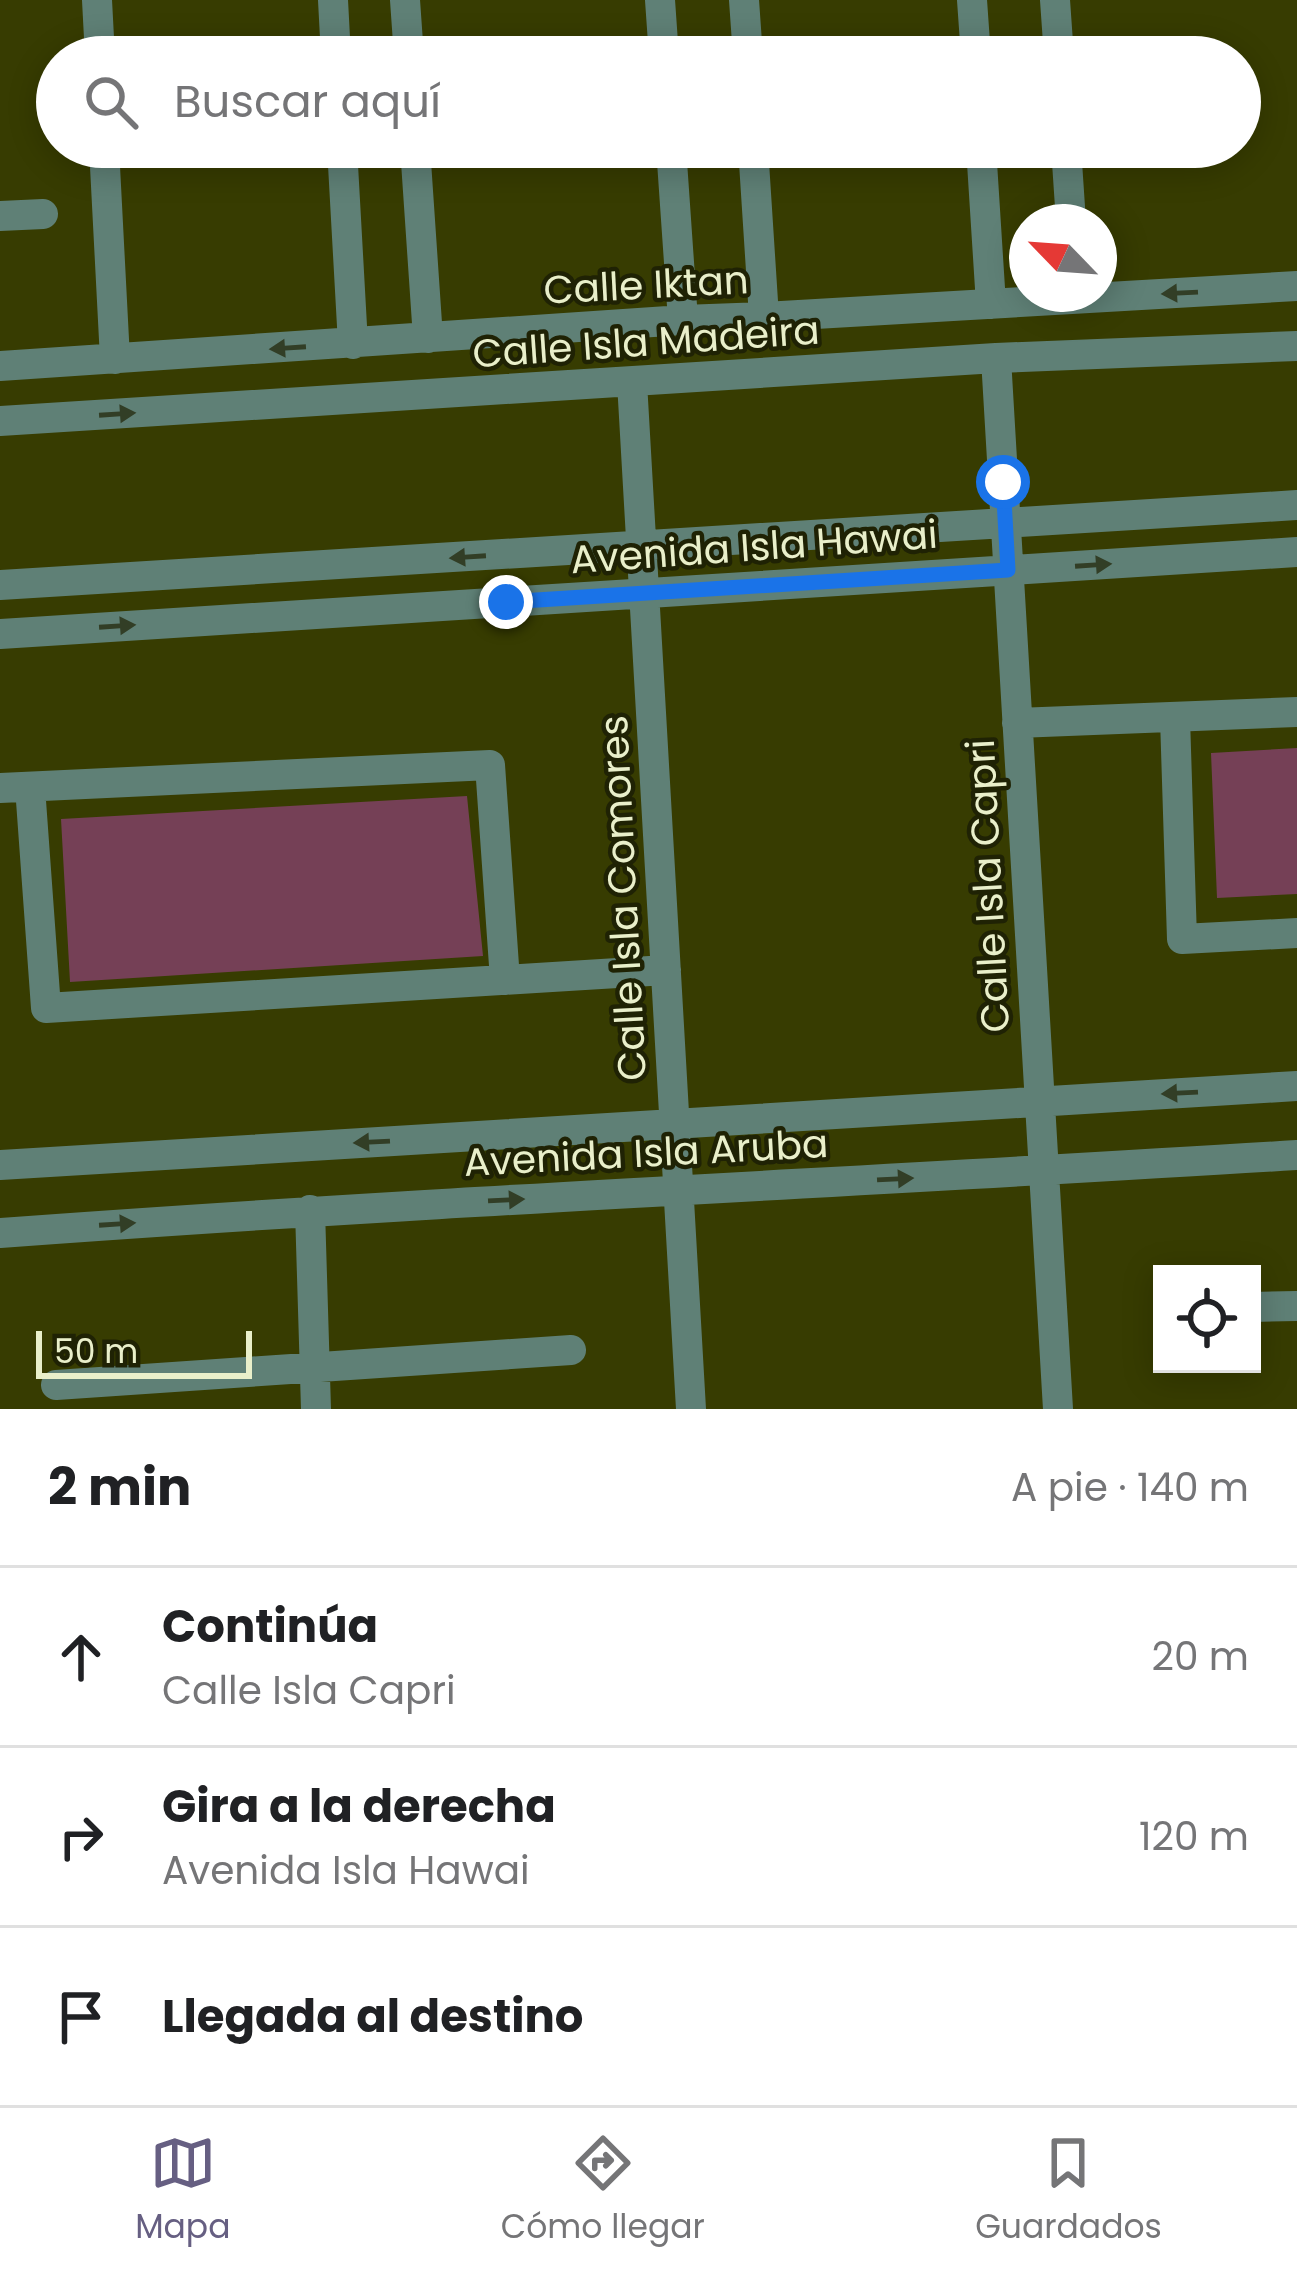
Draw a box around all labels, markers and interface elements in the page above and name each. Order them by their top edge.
search box [36,36,1261,168]
icon: search [78,69,144,135]
text: Buscar aquí [174,70,441,133]
north arrow [1009,204,1117,312]
street label: Calle Iktan [542,252,750,318]
one-way arrow [1160,284,1198,303]
street label: Calle Isla Madeira [471,302,821,382]
one-way arrow [269,339,306,358]
one-way arrow [99,404,136,423]
route start [976,455,1030,509]
street label: Avenida Isla Hawai [569,507,939,587]
one-way arrow [448,548,486,567]
one-way arrow [1075,555,1113,574]
route end [479,575,533,629]
one-way arrow [99,617,136,636]
street label: Calle Isla Comores [586,714,660,1082]
street label: Calle Isla Capri [953,738,1023,1034]
one-way arrow [1161,1084,1198,1103]
street label: Avenida Isla Aruba [462,1116,830,1190]
one-way arrow [352,1133,390,1152]
one-way arrow [877,1169,915,1188]
one-way arrow [488,1190,526,1209]
one-way arrow [99,1214,136,1233]
map controls [1153,1265,1261,1373]
button: locate [1153,1265,1261,1373]
scale bar [36,1325,252,1378]
text: 50 m [54,1328,138,1375]
text: 2 min [48,1451,191,1523]
text: A pie · 140 m [1011,1460,1249,1515]
text: Continúa [162,1595,378,1658]
icon: ahead [48,1624,114,1690]
text: 20 m [1151,1629,1249,1684]
text: Calle Isla Capri [162,1663,456,1718]
text: Gira a la derecha [162,1775,556,1838]
icon: right [48,1804,114,1870]
text: 120 m [1139,1809,1249,1864]
text: Avenida Isla Hawai [162,1843,530,1898]
icon: arrive [48,1984,114,2050]
text: Llegada al destino [162,1985,584,2048]
tab: Mapa [135,2130,230,2252]
tab: Cómo llegar [501,2130,705,2252]
tab: Guardados [975,2130,1162,2252]

